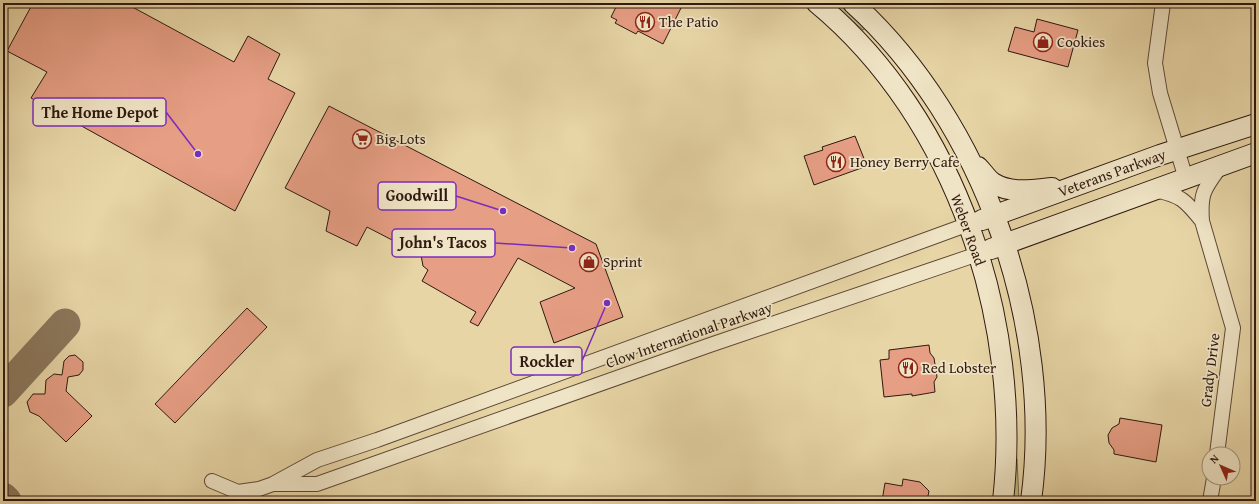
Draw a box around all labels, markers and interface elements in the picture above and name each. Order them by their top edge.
restaurant icon: The Patio [634,11,656,33]
place label: The Patio [659,11,719,32]
shop icon: Cookies [1032,31,1054,53]
place label: Cookies [1057,31,1105,52]
callout: The Home Depot [33,98,166,126]
text: The Home Depot [42,100,158,124]
supermarket icon: Big Lots [351,128,373,150]
place label: Big Lots [376,128,426,149]
street label: Veterans Parkway [1055,143,1169,202]
restaurant icon: Honey Berry Cafe [825,151,847,173]
place label: Honey Berry Cafe [850,151,960,172]
callout: Goodwill [378,182,456,210]
text: Goodwill [386,183,448,207]
street label: Weber Road [946,191,991,269]
callout: John's Tacos [392,229,495,257]
text: John's Tacos [396,230,487,254]
shop icon: Sprint [578,251,600,273]
place label: Sprint [603,251,643,272]
street label: Clow International Parkway [603,296,775,373]
street label: Grady Drive [1195,332,1224,408]
callout: Rockler [511,347,582,375]
text: Rockler [520,349,575,373]
restaurant icon: Red Lobster [897,357,919,379]
place label: Red Lobster [922,357,996,378]
north arrow [1201,446,1241,486]
text: N [1206,450,1223,467]

